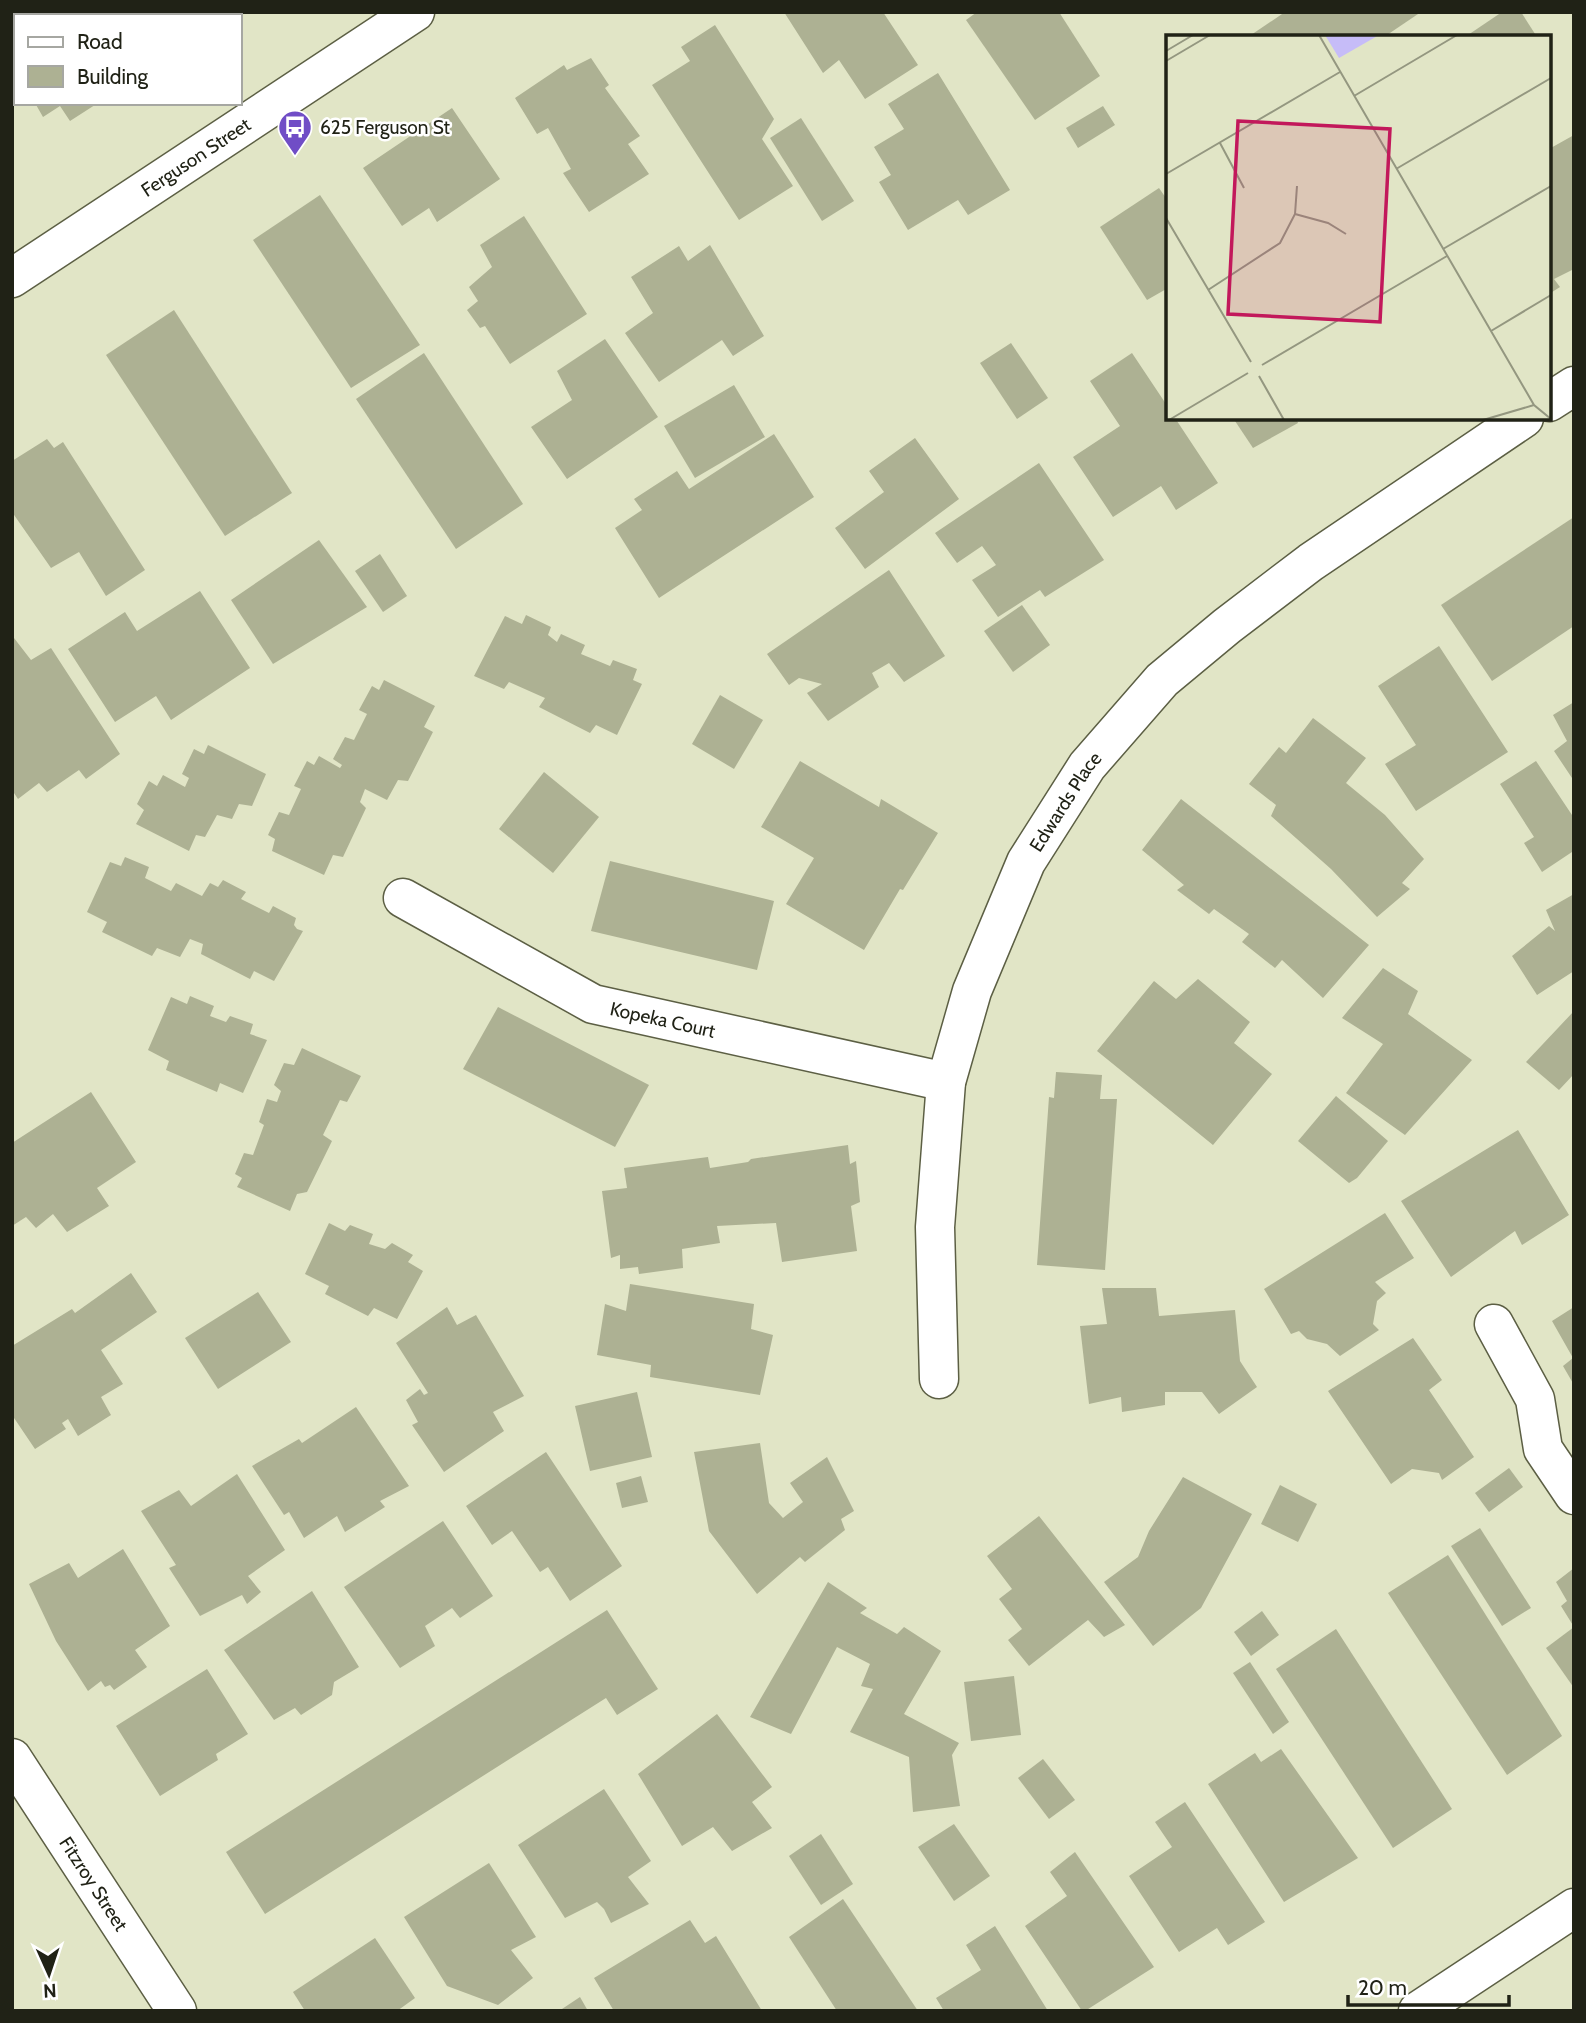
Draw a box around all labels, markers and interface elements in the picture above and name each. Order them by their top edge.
legend [14,14,242,105]
text: Road [77,29,123,54]
inset map [1166,35,1551,420]
text: Building [77,64,149,89]
bus stop icon: 625 Ferguson St [276,108,314,157]
street label: Ferguson Street [137,113,255,202]
place label: 625 Ferguson St [320,116,450,139]
street label: Edwards Place [1025,747,1107,856]
street label: Kopeka Court [608,997,718,1043]
street label: Fitzroy Street [54,1832,133,1936]
north arrow [14,1939,84,2009]
scale bar [1348,1964,1509,2008]
text: 20 m [1358,1975,1407,2000]
text: N [43,1979,57,2002]

